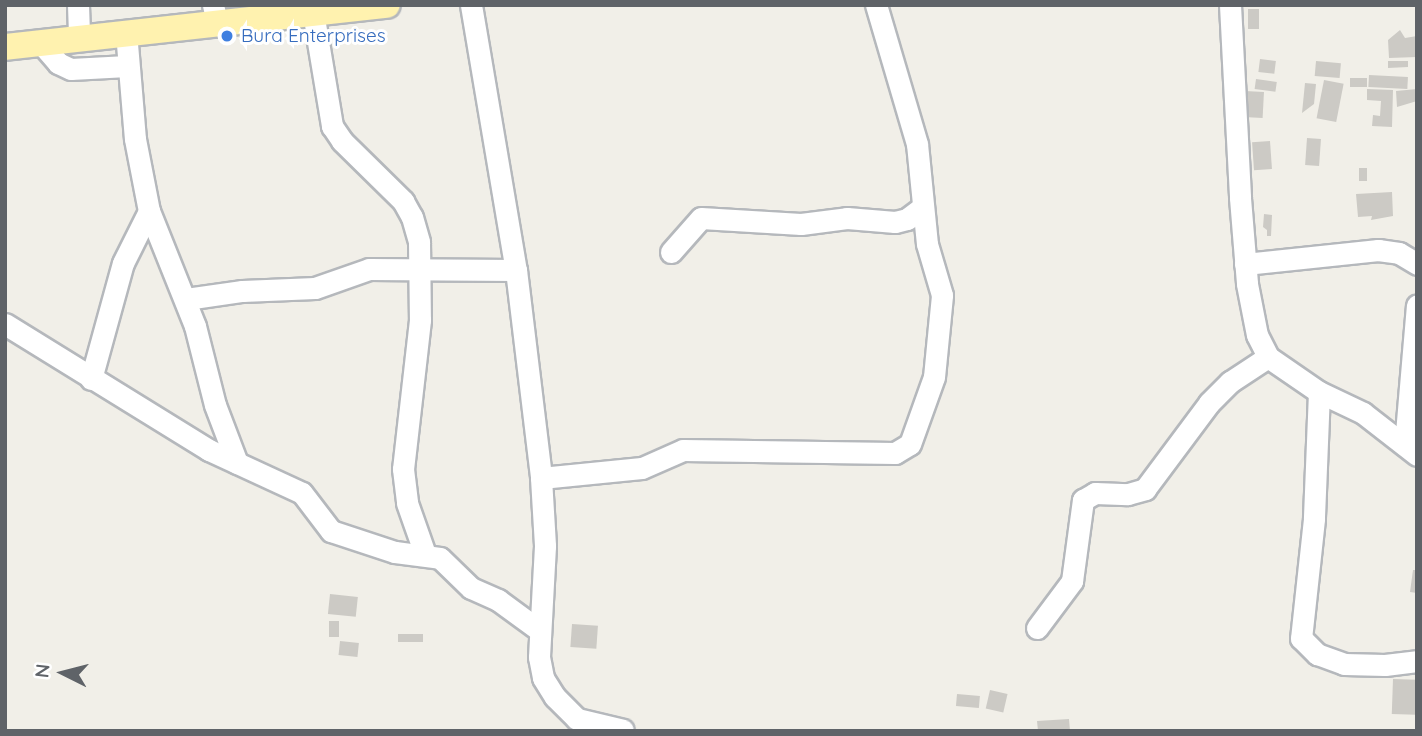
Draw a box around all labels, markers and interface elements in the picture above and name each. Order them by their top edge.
place label: Bura Enterprises [241,25,386,47]
marker: Bura Enterprises [219,28,235,44]
north arrow [28,638,98,708]
text: N [29,663,55,679]

